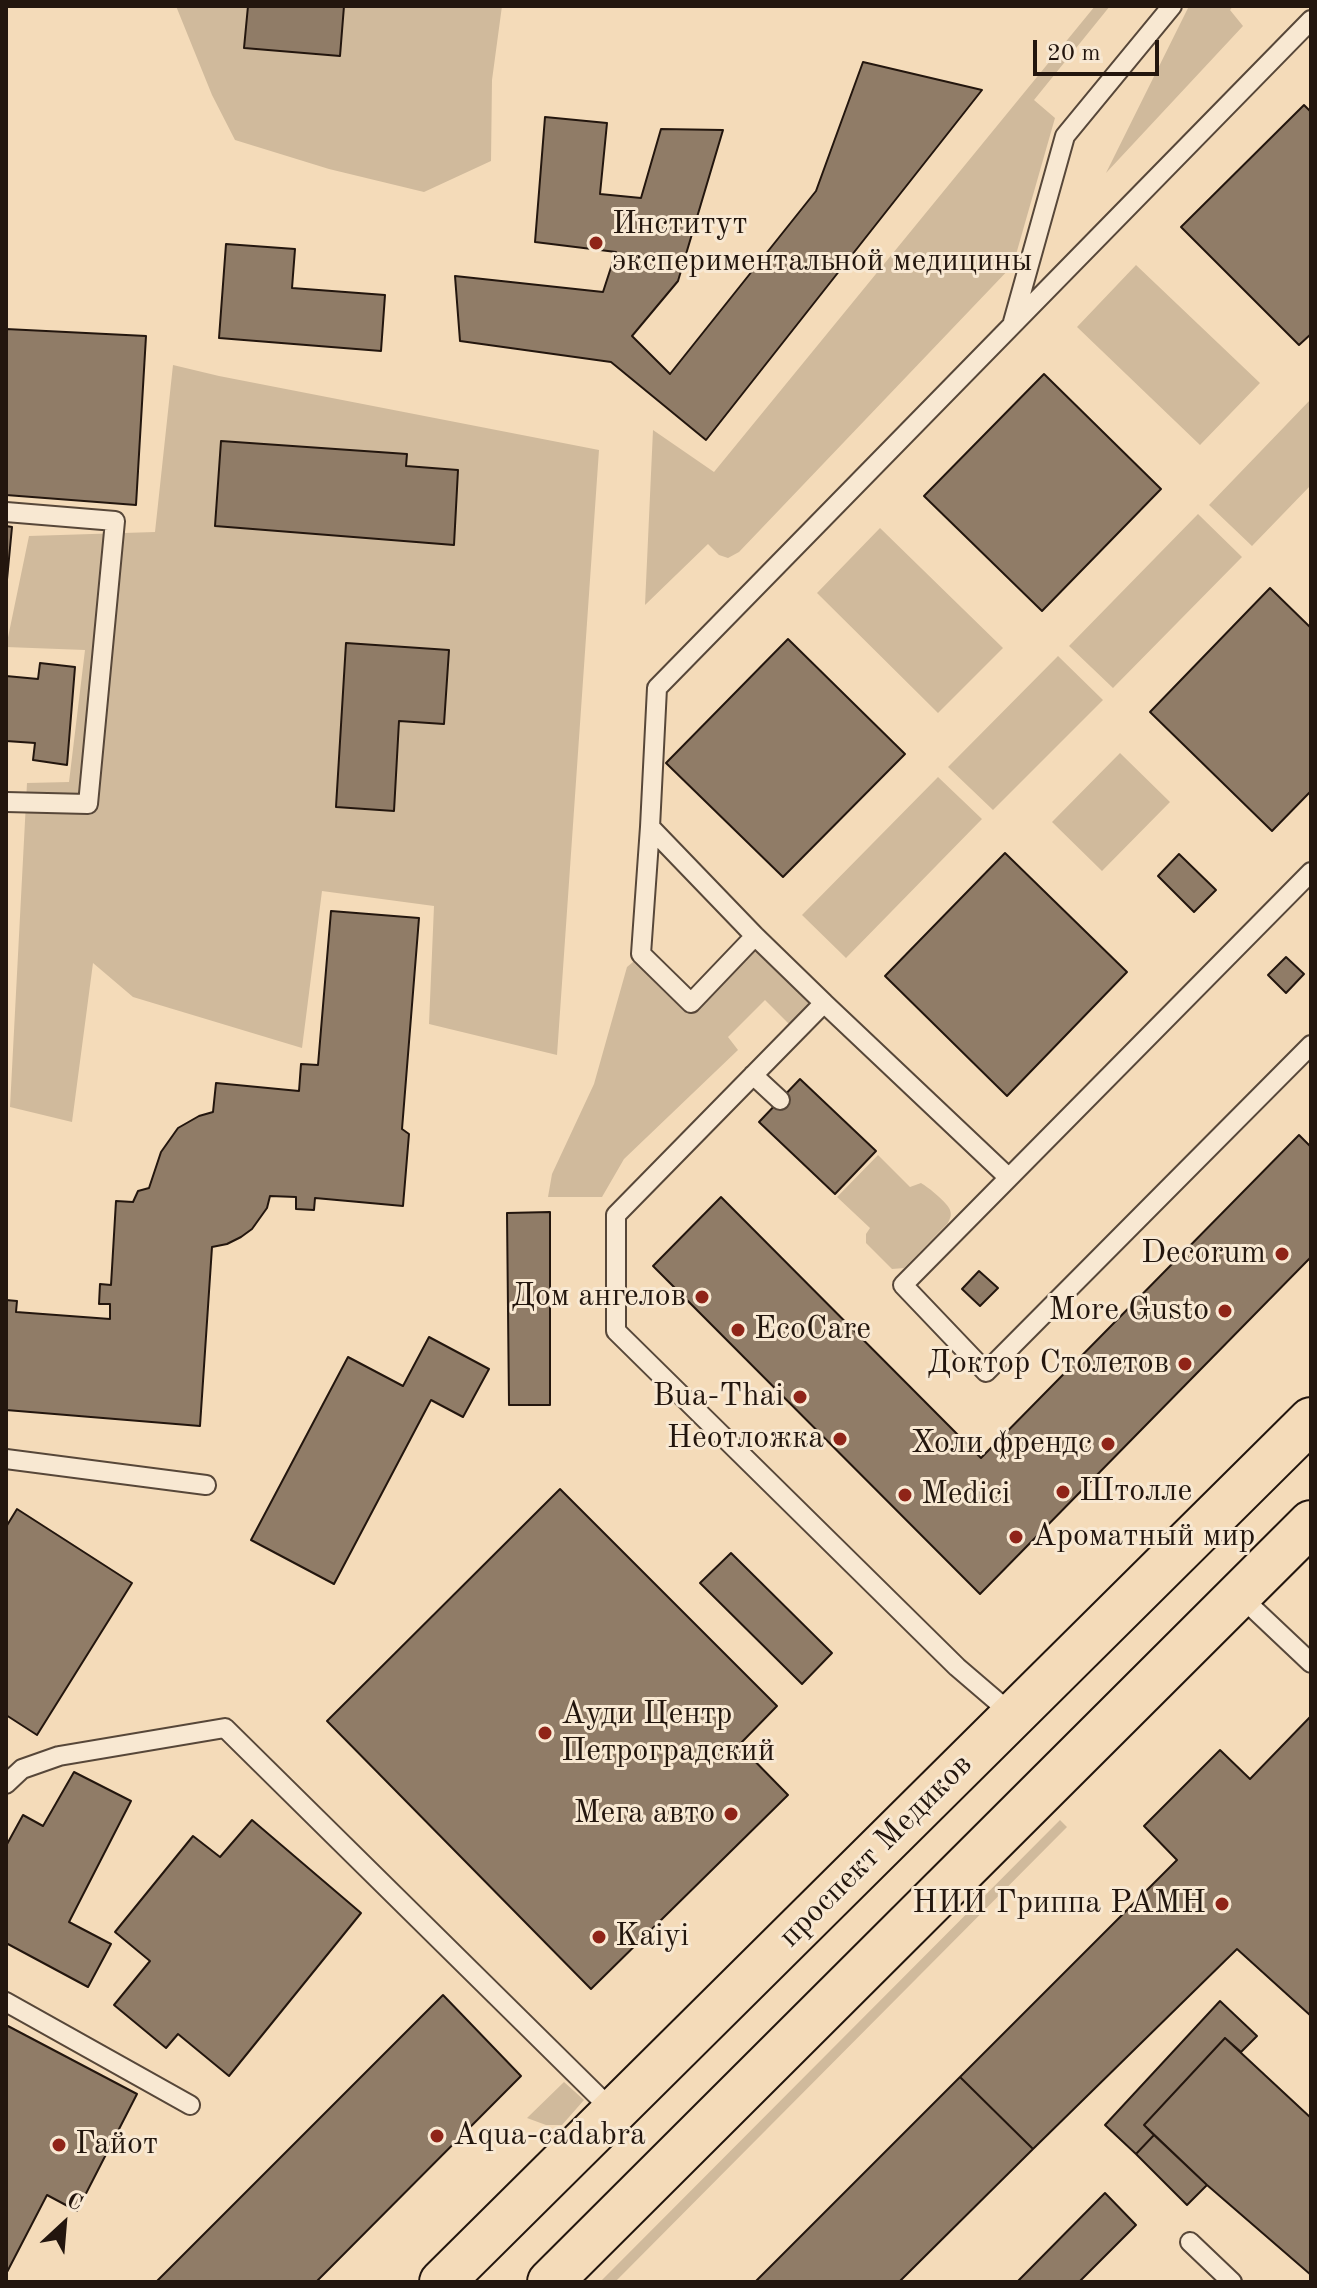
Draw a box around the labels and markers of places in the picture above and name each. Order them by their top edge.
place label: Институт экспериментальной медицины [612,206,1032,281]
marker: Институт экспериментальной медицины [587,234,605,252]
place label: Decorum [1141,1235,1266,1273]
marker: Decorum [1273,1245,1291,1263]
place label: Дом ангелов [511,1278,686,1316]
marker: Дом ангелов [693,1288,711,1306]
place label: More Gusto [1048,1292,1209,1330]
marker: More Gusto [1216,1302,1234,1320]
place label: EcoCare [754,1311,871,1349]
marker: EcoCare [729,1321,747,1339]
place label: Доктор Столетов [927,1345,1169,1383]
marker: Доктор Столетов [1176,1355,1194,1373]
place label: Bua-Thai [652,1378,784,1416]
marker: Bua-Thai [791,1388,809,1406]
place label: Неотложка [667,1420,824,1458]
place label: Холи френдс [911,1425,1092,1463]
marker: Неотложка [831,1430,849,1448]
marker: Холи френдс [1099,1435,1117,1453]
place label: Штолле [1079,1473,1192,1511]
place label: Medici [921,1476,1010,1514]
marker: Штолле [1054,1483,1072,1501]
marker: Medici [896,1486,914,1504]
place label: Ароматный мир [1032,1518,1255,1556]
marker: Ароматный мир [1007,1528,1025,1546]
place label: Ауди Центр Петроградский [561,1696,775,1771]
marker: Ауди Центр Петроградский [536,1724,554,1742]
place label: Мега авто [574,1795,715,1833]
marker: Мега авто [722,1805,740,1823]
place label: НИИ Гриппа РАМН [912,1885,1206,1923]
marker: НИИ Гриппа РАМН [1213,1895,1231,1913]
place label: Kaiyi [615,1918,689,1956]
marker: Kaiyi [590,1928,608,1946]
place label: Aqua-cadabra [453,2117,646,2155]
place label: Гайот [75,2126,158,2164]
marker: Aqua-cadabra [428,2127,446,2145]
marker: Гайот [50,2136,68,2154]

